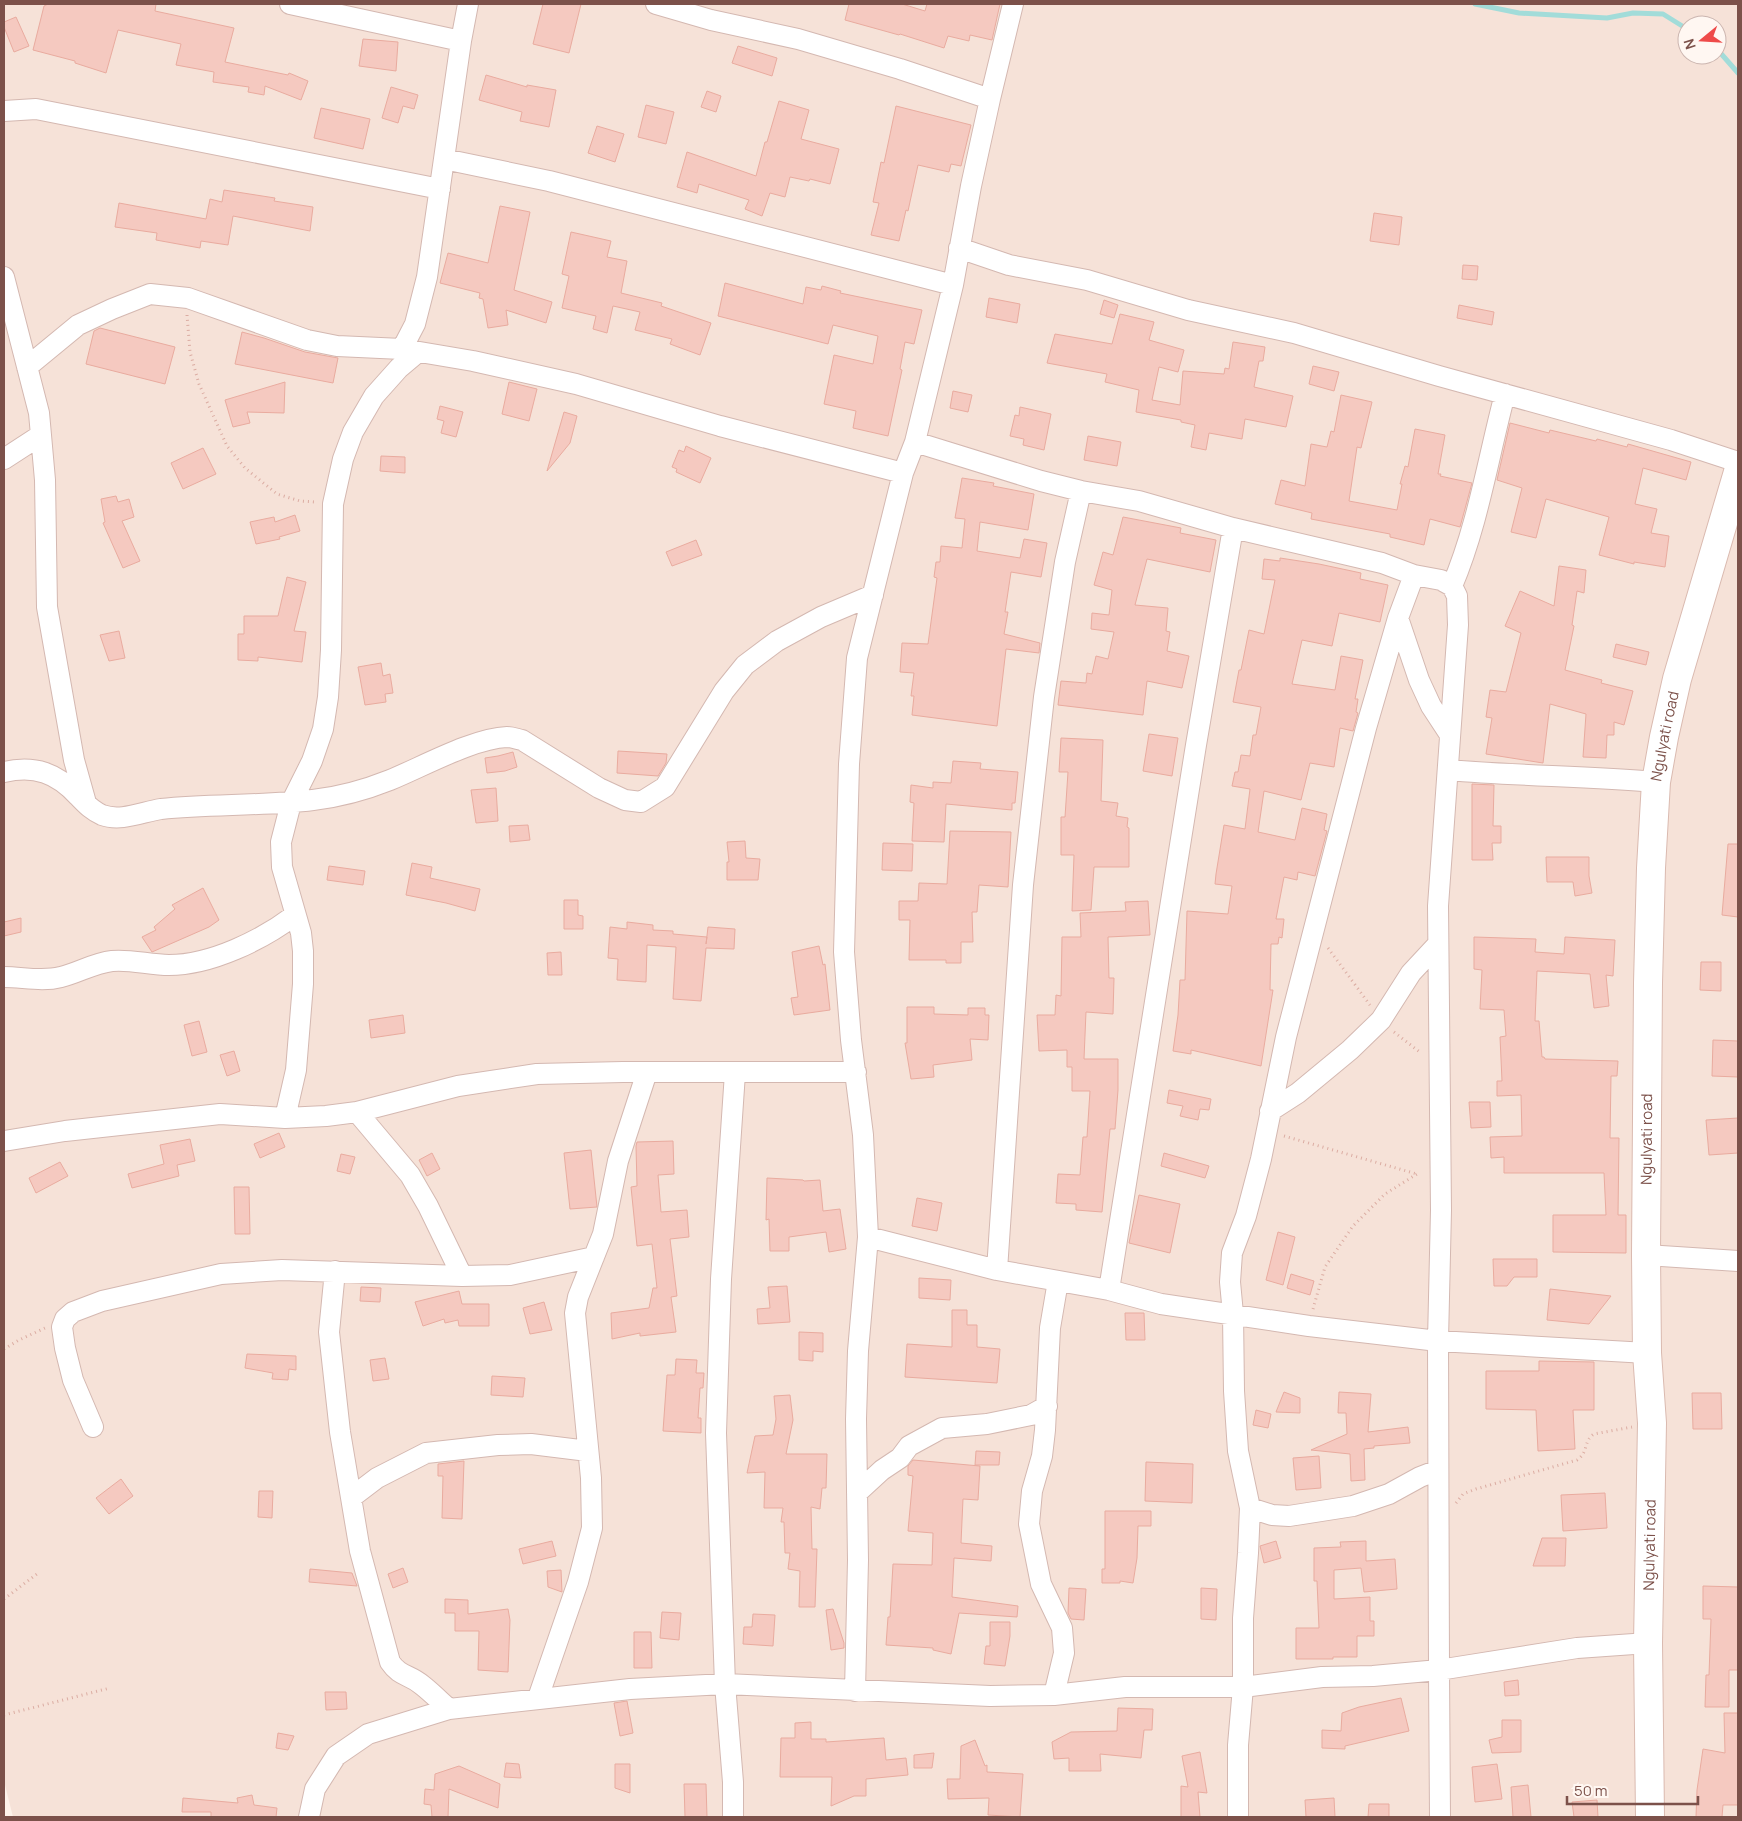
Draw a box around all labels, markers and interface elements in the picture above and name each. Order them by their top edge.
north arrow [1677,15,1727,65]
text: N [1679,36,1700,52]
street label: Ngulyati road [1645,689,1684,783]
street label: Ngulyati road [1636,1093,1657,1185]
street label: Ngulyati road [1638,1499,1661,1591]
scale bar [1567,1774,1698,1806]
text: 50 m [1574,1780,1608,1801]

